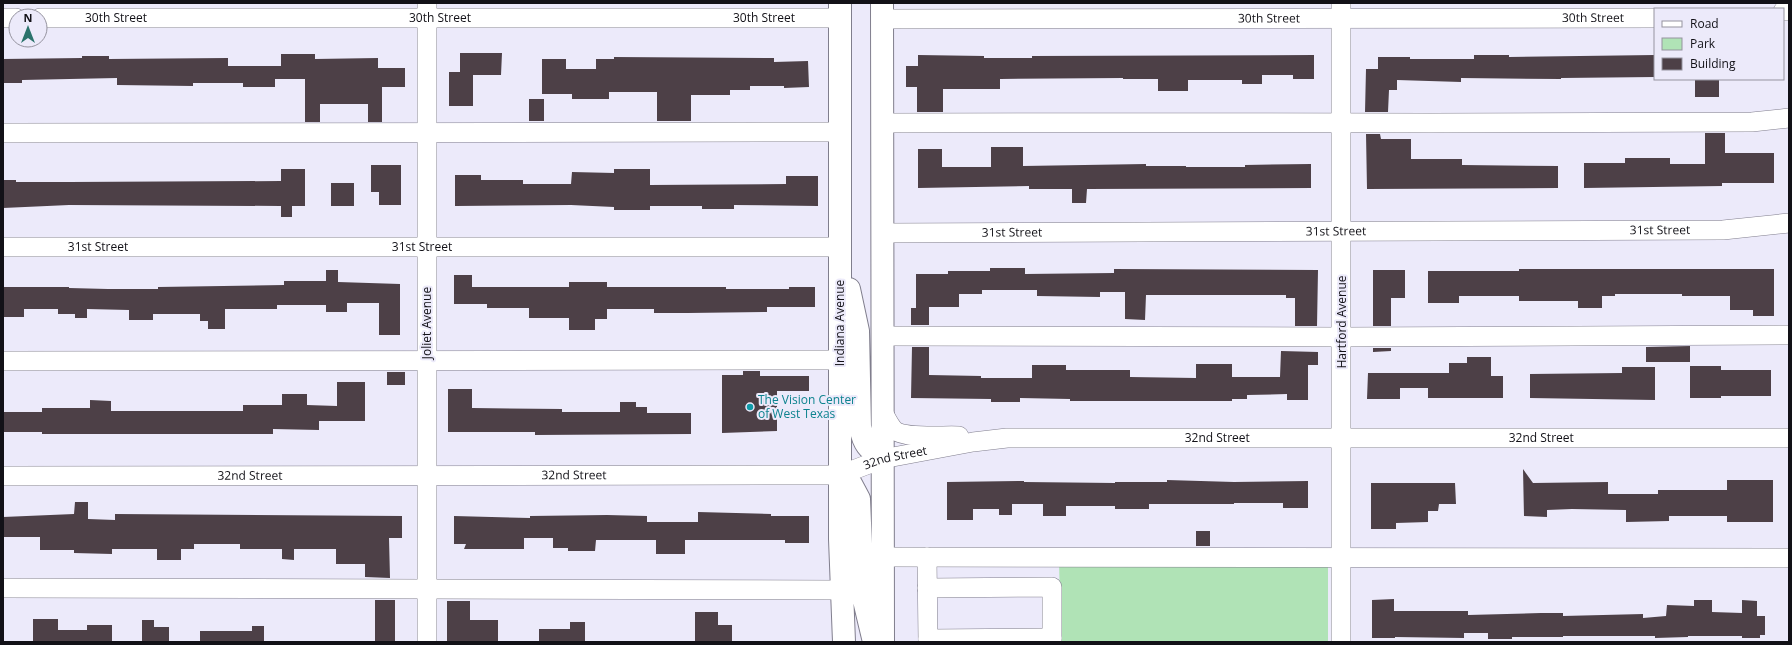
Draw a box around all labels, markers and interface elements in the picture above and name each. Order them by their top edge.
north arrow [8,8,48,48]
legend [1654,8,1784,80]
street label: 30th Street [85,9,147,26]
street label: 30th Street [409,9,471,26]
street label: 30th Street [733,9,795,26]
street label: 30th Street [1238,9,1300,27]
street label: 30th Street [1562,9,1624,26]
text: N [24,10,32,25]
text: Road [1690,15,1719,32]
text: Park [1690,35,1716,52]
text: Building [1690,55,1736,72]
street label: 31st Street [1630,221,1690,238]
street label: 31st Street [1306,222,1366,239]
street label: 31st Street [982,223,1042,241]
street label: 31st Street [68,238,128,255]
street label: 31st Street [392,238,452,255]
street label: Hartford Avenue [1333,275,1350,369]
street label: Indiana Avenue [831,279,848,366]
street label: Joliet Avenue [418,287,435,360]
place label: The Vision Center of West Texas [758,391,856,422]
marker: The Vision Center of West Texas [745,402,755,412]
street label: 32nd Street [1185,429,1250,446]
street label: 32nd Street [1509,429,1574,446]
street label: 32nd Street [861,442,928,473]
street label: 32nd Street [541,466,607,483]
street label: 32nd Street [217,467,283,484]

